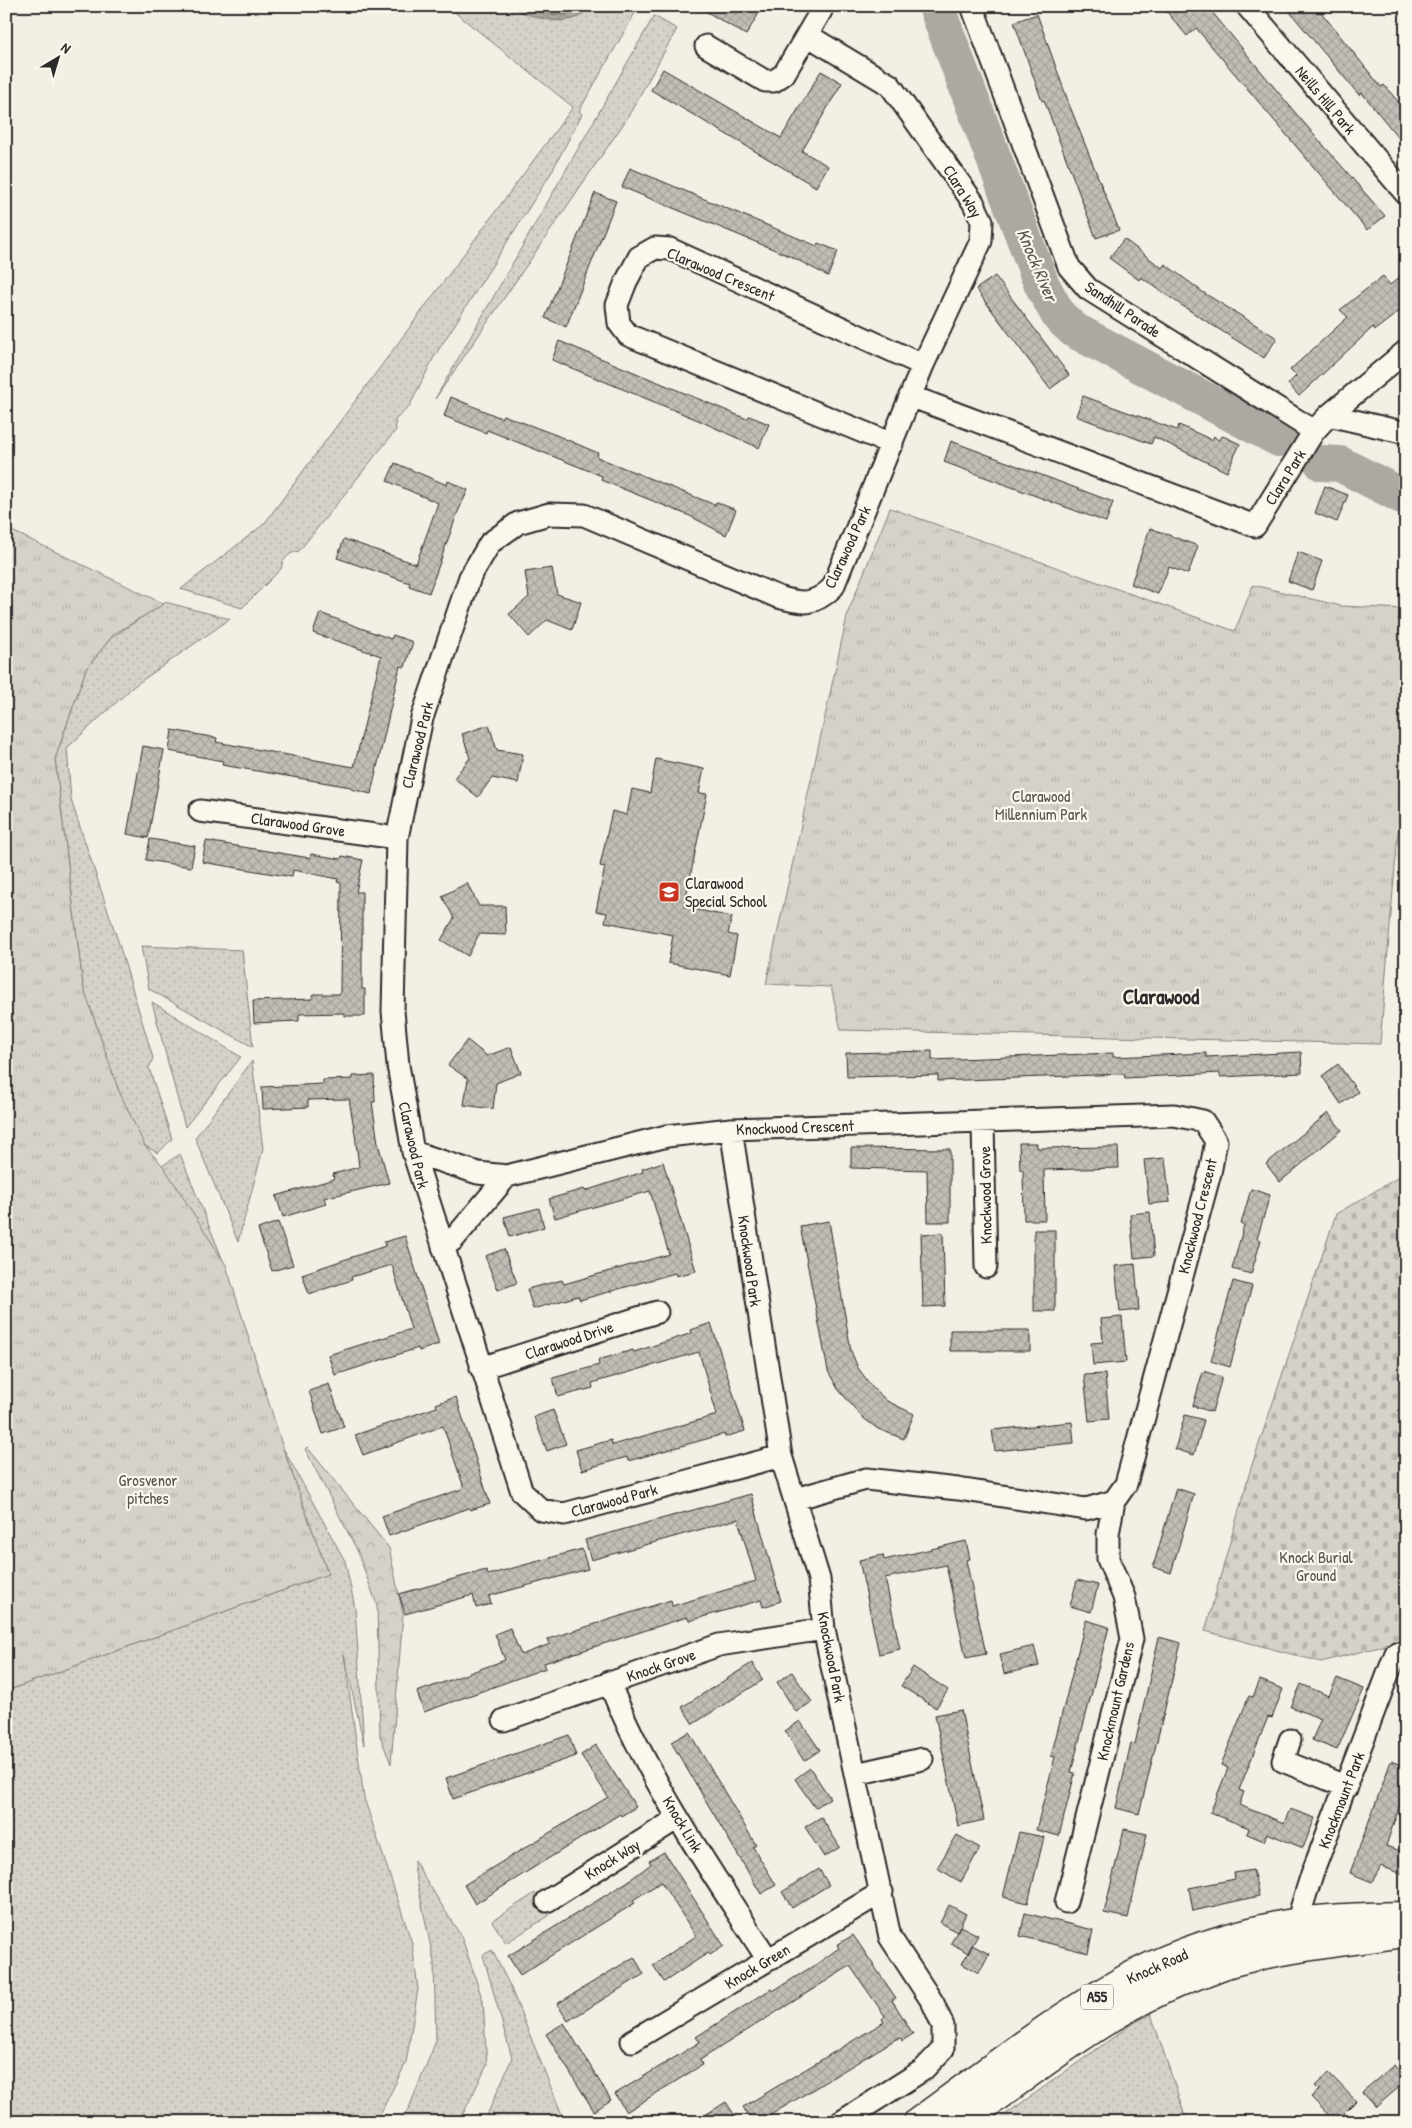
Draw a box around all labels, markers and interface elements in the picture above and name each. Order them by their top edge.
north arrow [32,32,82,82]
text: N [58,38,76,57]
street label: Neills Hill Park [1291,61,1362,139]
street label: Clara Way [938,160,988,222]
water label: Knock River [1011,225,1065,307]
street label: Clarawood Crescent [664,241,779,307]
street label: Sandhill Parade [1081,276,1166,343]
street label: Clara Park [1259,445,1311,509]
street label: Clarawood Park [818,502,876,592]
street label: Clarawood Park [396,699,438,791]
park label: Clarawood Millennium Park [995,785,1087,825]
street label: Clarawood Grove [249,806,347,842]
place label: Clarawood Special School [685,872,768,912]
school or university icon: Clarawood Special School [657,880,681,904]
district label: Clarawood [1123,982,1200,1011]
street label: Clarawood Park [393,1099,435,1191]
street label: Knockwood Crescent [736,1114,855,1140]
street label: Knockwood Grove [973,1145,997,1244]
street label: Knockwood Crescent [1172,1156,1222,1276]
street label: Knockwood Park [733,1214,767,1308]
street label: Clarawood Drive [522,1315,617,1365]
park label: Grosvenor pitches [118,1469,178,1509]
street label: Clarawood Park [568,1478,660,1522]
park label: Knock Burial Ground [1279,1546,1353,1586]
street label: Knockwood Park [812,1610,852,1705]
street label: Knockmount Gardens [1091,1640,1139,1762]
street label: Knock Grove [624,1643,699,1687]
street label: Knockmount Park [1312,1748,1370,1851]
street label: Knock Link [658,1792,709,1857]
street label: Knock Way [580,1833,644,1885]
street label: Knock Green [720,1938,794,1994]
street label: Knock Road [1123,1943,1191,1989]
road number: A55 [1081,1984,1113,2010]

